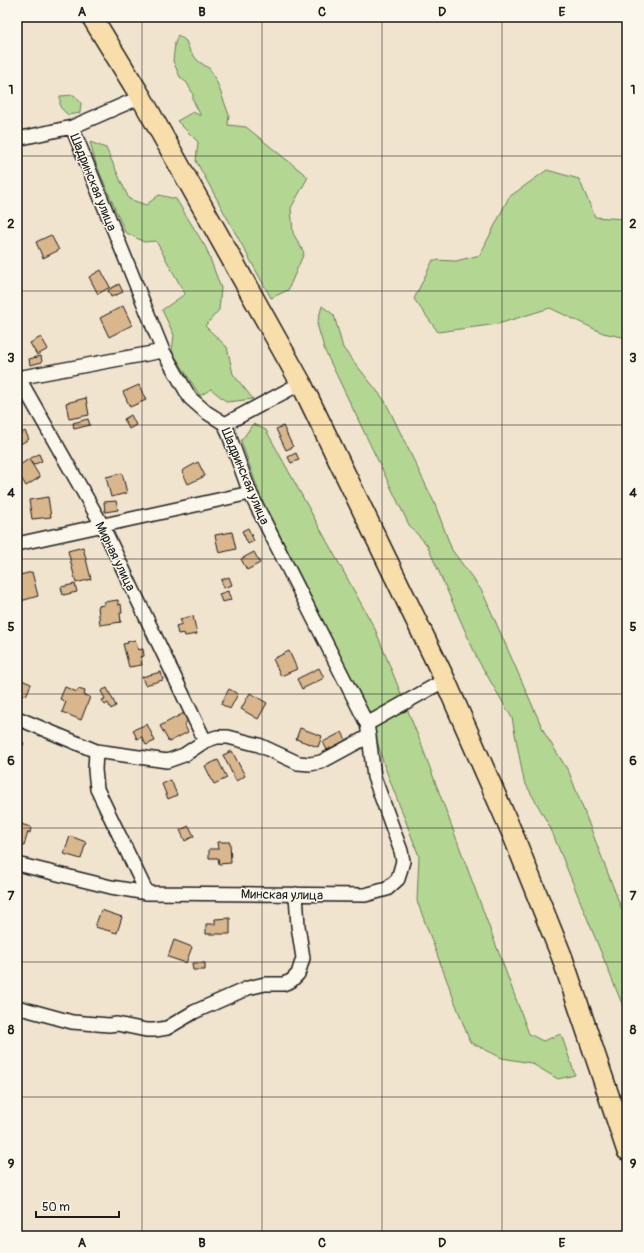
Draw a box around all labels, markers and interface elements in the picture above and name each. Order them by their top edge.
text: A [78,4,87,20]
text: B [198,4,206,20]
text: C [318,4,326,20]
text: D [438,4,446,20]
text: E [559,4,566,20]
text: 1 [8,82,14,98]
text: 1 [630,82,636,98]
street label: Шадринская улица [66,131,120,233]
text: 2 [7,216,15,232]
text: 2 [629,216,637,232]
text: 3 [7,350,15,366]
text: 3 [629,350,637,366]
street label: Шадринская улица [217,426,273,527]
text: 4 [7,485,15,501]
text: 4 [629,485,637,501]
street label: Мирная улица [91,519,139,594]
text: 5 [7,619,15,635]
text: 5 [629,619,637,635]
text: 6 [7,753,15,769]
text: 6 [629,753,637,769]
street label: Минская улица [241,886,323,904]
text: 7 [8,888,15,904]
text: 7 [630,888,637,904]
text: 8 [8,1022,15,1038]
text: 8 [630,1022,637,1038]
text: 9 [8,1156,15,1172]
text: 9 [630,1156,637,1172]
scale bar [36,1193,119,1219]
text: 50 m [42,1200,70,1215]
text: A [78,1235,87,1251]
text: B [198,1235,206,1251]
text: C [318,1235,326,1251]
text: D [438,1235,446,1251]
text: E [559,1235,566,1251]

